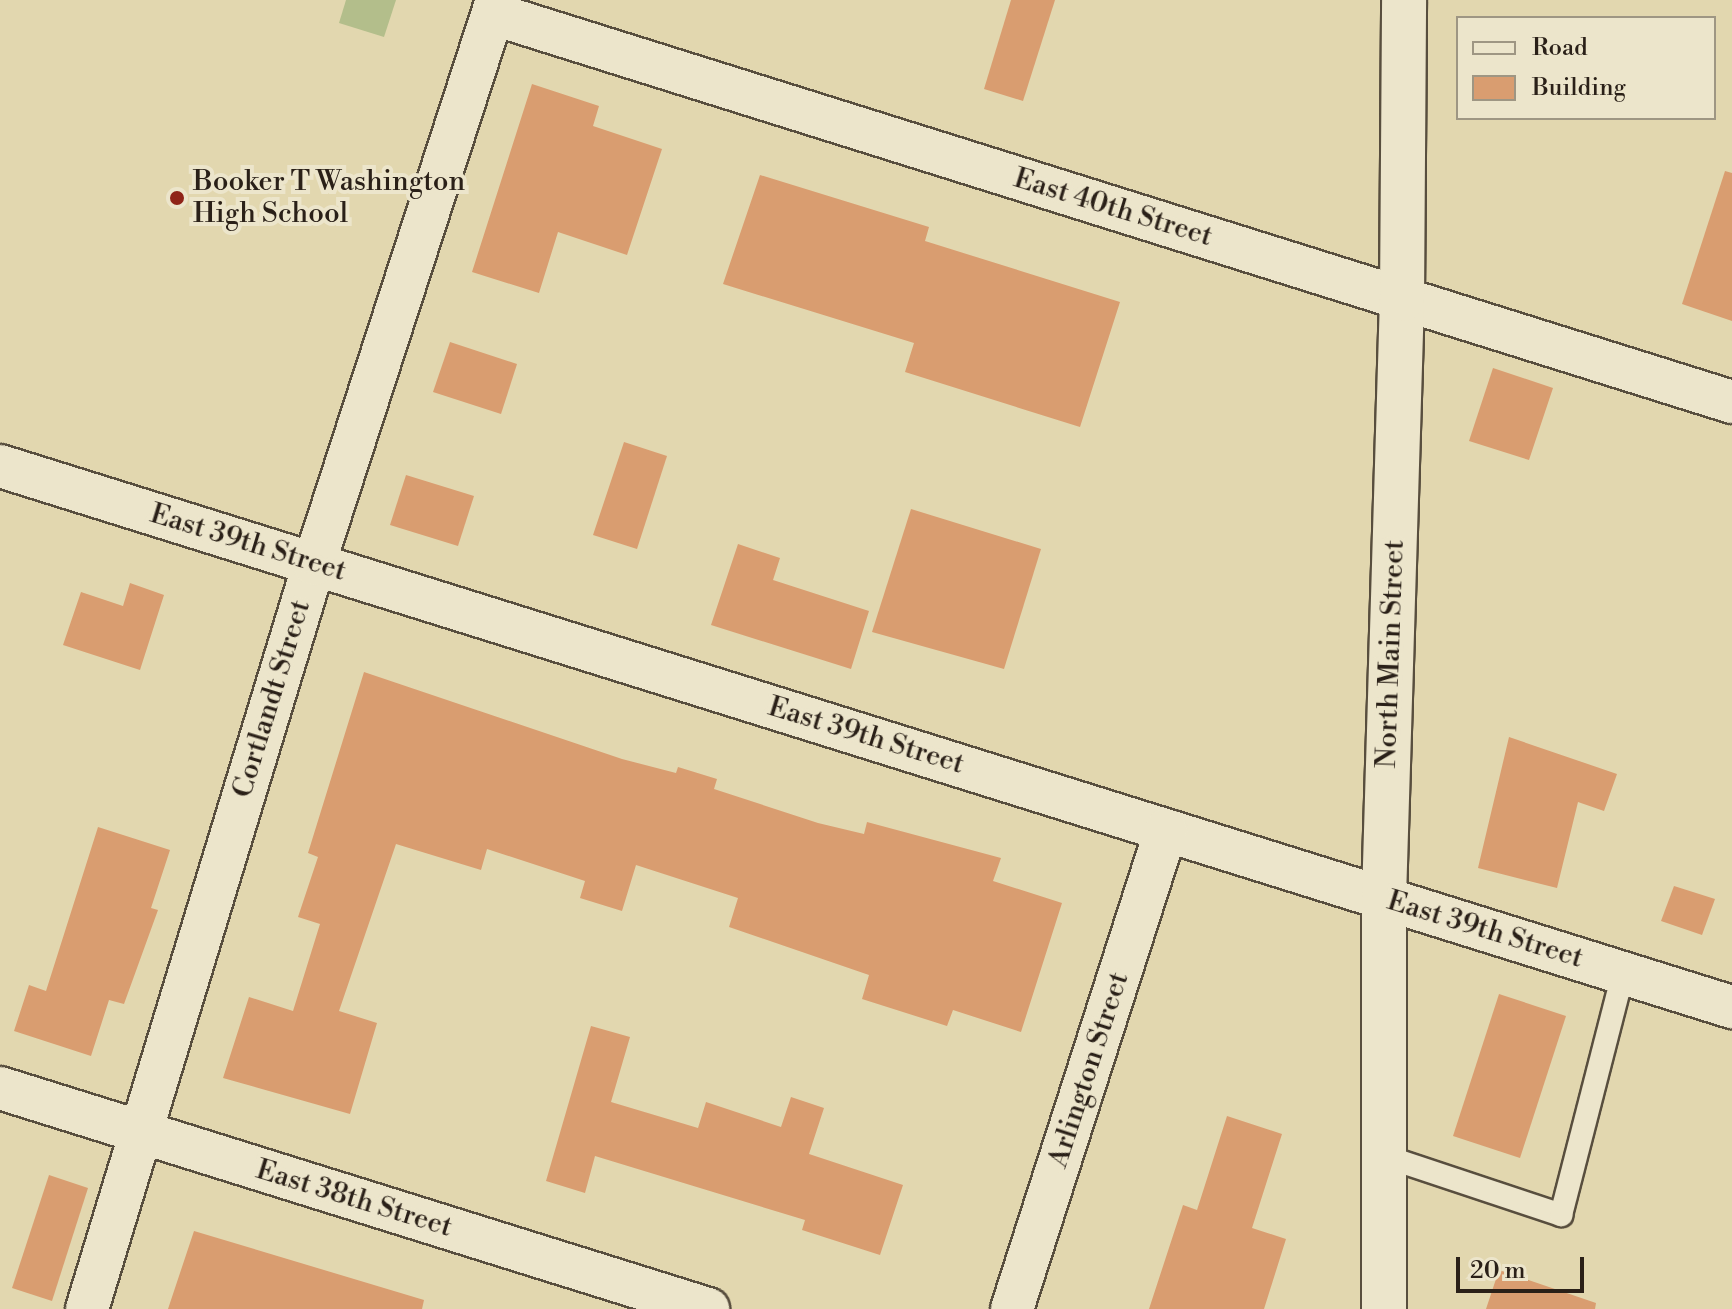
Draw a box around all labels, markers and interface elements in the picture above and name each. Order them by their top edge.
legend [1456,16,1716,120]
text: Road [1532,33,1588,63]
text: Building [1532,73,1626,103]
street label: East 40th Street [1010,162,1216,254]
place label: Booker T Washington High School [193,165,465,231]
marker: Booker T Washington High School [168,189,186,207]
street label: East 39th Street [146,497,350,589]
street label: North Main Street [1370,539,1412,769]
street label: Cortlandt Street [226,596,318,802]
street label: East 39th Street [764,690,968,782]
street label: East 39th Street [1383,884,1587,976]
street label: Arlington Street [1042,968,1136,1172]
street label: East 38th Street [252,1153,456,1245]
scale bar [1460,1241,1588,1291]
text: 20 m [1470,1256,1526,1286]

